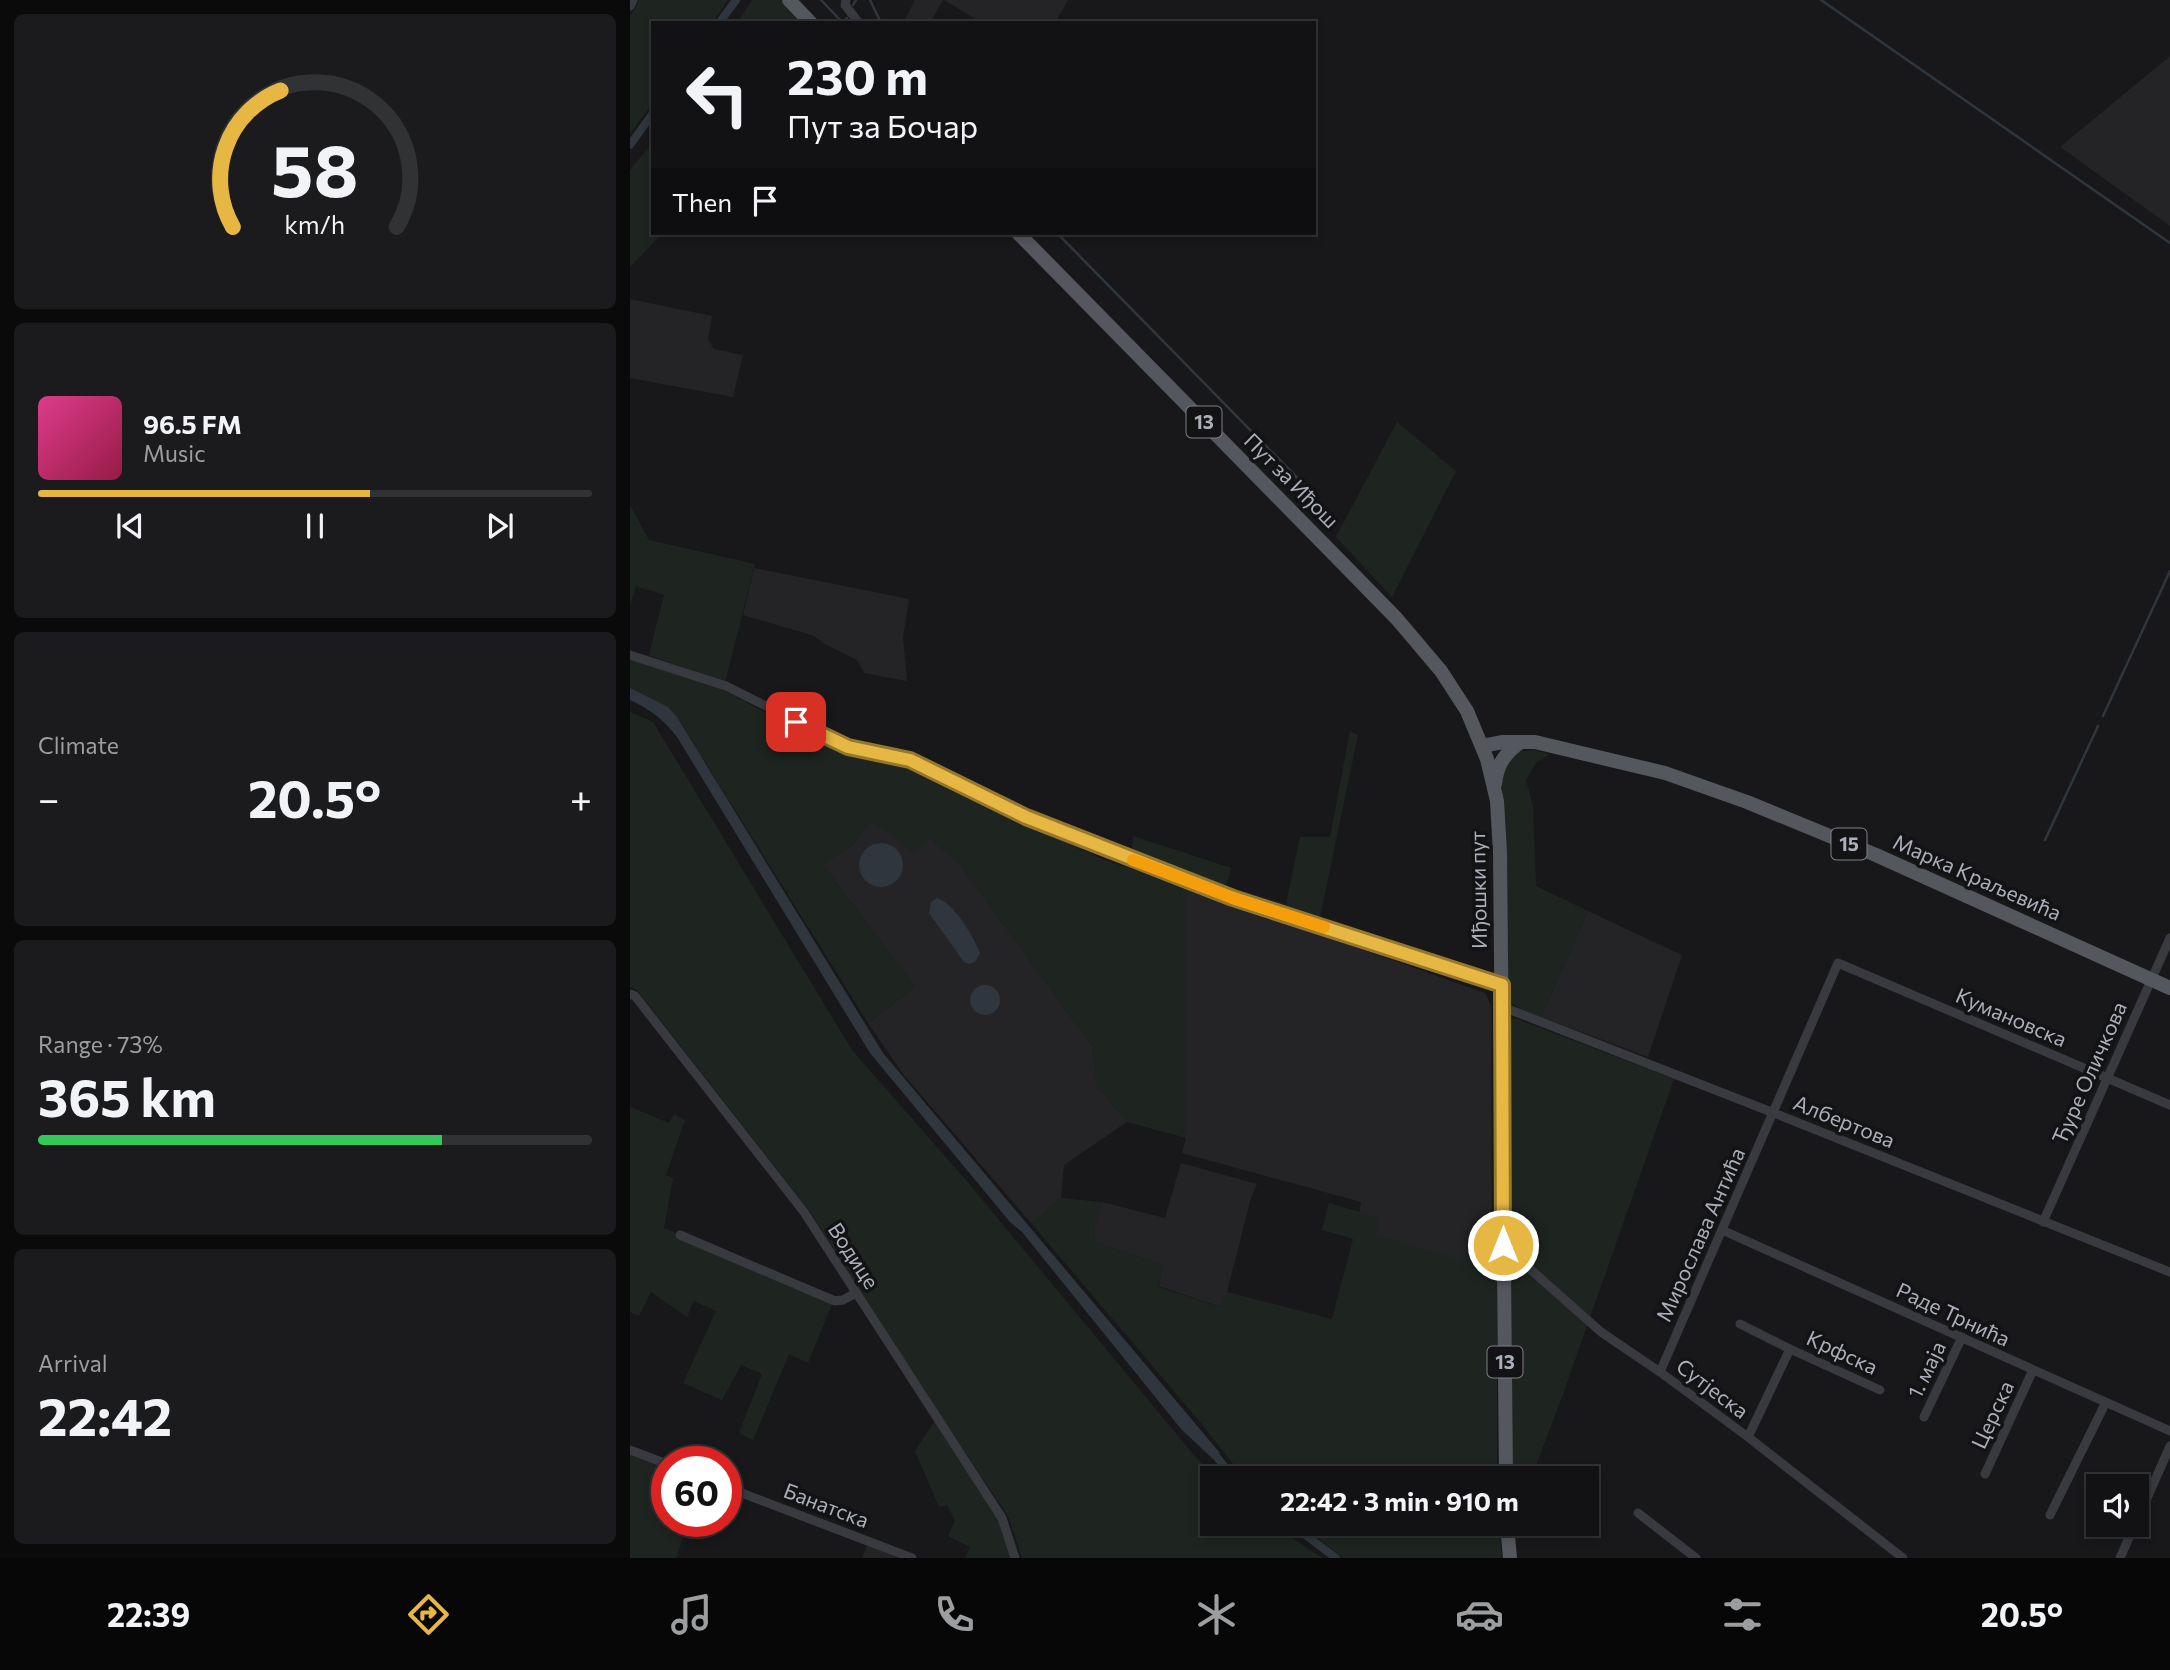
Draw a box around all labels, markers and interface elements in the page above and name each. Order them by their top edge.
text: 230 m [787,45,928,105]
icon: left [672,49,763,140]
text: Пут за Бочар [787,105,978,145]
text: 58 [271,124,359,213]
icon: arrive [746,182,784,220]
text: Then [672,186,732,217]
text: km/h [285,209,345,239]
road number: 13 [1186,406,1222,438]
text: 96.5 FM [143,408,242,439]
street label: Пут за Иђош [1240,427,1345,532]
text: Music [143,439,206,467]
icon: previous [111,507,149,545]
icon: pause [296,507,334,545]
icon: next [481,507,519,545]
pin [766,692,826,752]
icon: arrive [777,703,815,741]
text: Climate [38,731,119,759]
text: 20.5° [248,765,381,829]
text: − [38,774,60,821]
text: + [570,774,592,821]
road number: 15 [1832,828,1866,860]
street label: Марка Краљевића [1890,828,2066,925]
street label: Иђошки пут [1464,831,1491,949]
street label: Кумановска [1952,982,2071,1051]
street label: Ђуре Оличкова [2046,997,2131,1147]
text: Range · 73% [38,1030,163,1058]
text: 365 km [38,1064,216,1128]
street label: Албертова [1790,1089,1899,1152]
street label: Мирослава Антића [1650,1144,1749,1325]
position arrow [1466,1208,1540,1282]
street label: Водице [824,1218,885,1293]
street label: Раде Трнића [1893,1276,2014,1351]
street label: Крфска [1803,1324,1882,1379]
street label: 1. маја [1901,1337,1950,1402]
road number: 13 [1488,1346,1522,1378]
text: Arrival [38,1349,108,1377]
street label: Сутјеска [1672,1353,1754,1423]
street label: Церска [1965,1376,2018,1452]
text: 22:42 [38,1383,172,1447]
speed limit sign: 60 [651,1446,742,1537]
map controls [2086,1474,2149,1537]
button: sound [2086,1474,2149,1537]
street label: Банатска [780,1477,873,1532]
text: 22:42 · 3 min · 910 m [1280,1485,1519,1516]
icon: directions [404,1590,453,1639]
icon: music [667,1590,716,1639]
icon: phone [930,1590,979,1639]
icon: climate [1192,1590,1241,1639]
icon: car [1455,1590,1504,1639]
icon: filters [1718,1590,1767,1639]
text: 22:39 [107,1594,190,1634]
text: 20.5° [1981,1594,2063,1634]

